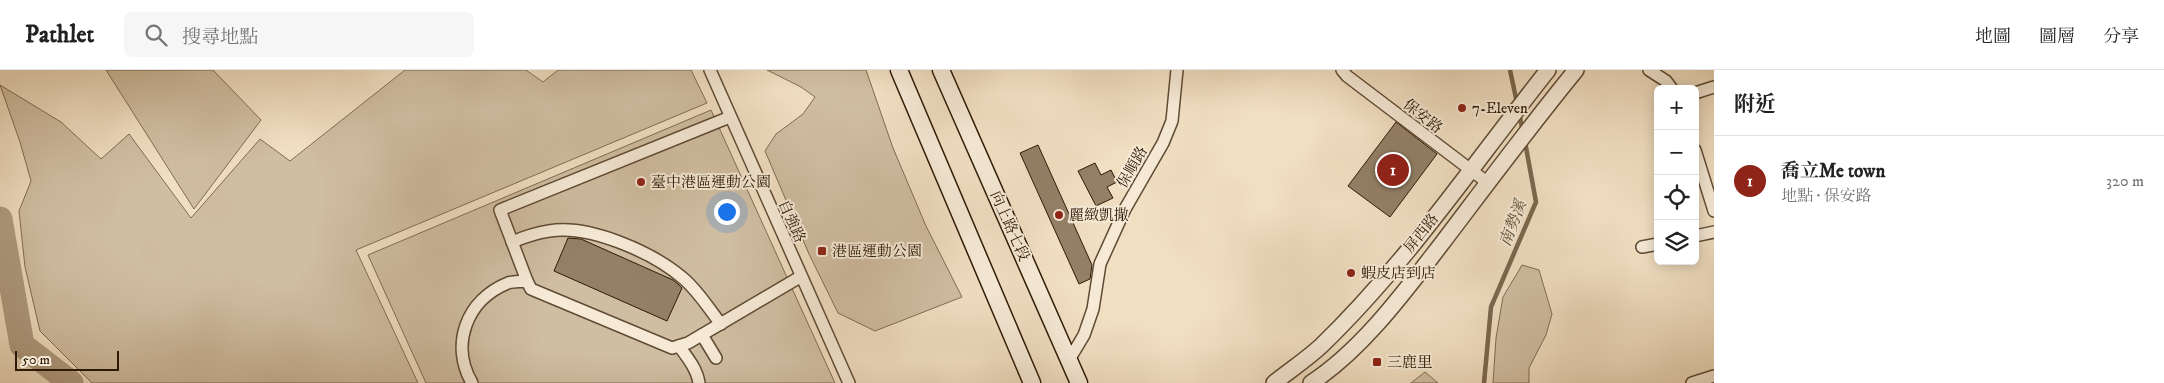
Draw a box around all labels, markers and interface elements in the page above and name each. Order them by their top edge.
search box [124,12,474,57]
text: Pathlet [25,20,94,50]
icon: search [142,21,170,49]
text: 搜尋地點 [182,26,258,49]
text: 地圖 [1975,26,2011,48]
text: 圖層 [2039,26,2075,48]
text: 分享 [2103,26,2139,48]
map controls [1654,85,1699,265]
button: + [1654,85,1699,130]
text: 附近 [1734,92,1776,118]
street label: 保安路 [1399,95,1446,138]
place label: 7-Eleven [1472,99,1528,118]
marker: 7-Eleven [1456,102,1468,114]
button: − [1654,130,1699,175]
street label: 保順路 [1113,143,1152,191]
pin: 1 [1377,151,1409,189]
text: 喬立Me town [1781,160,1885,183]
text: 1 [1747,171,1753,191]
text: 320 m [2106,171,2144,191]
place label: 臺中港區運動公園 [651,173,771,192]
button: locate [1654,175,1699,220]
marker: 臺中港區運動公園 [635,176,647,188]
text: 地點 · 保安路 [1781,186,1872,206]
street label: 向上路七段 [986,188,1033,264]
water label: 南勢溪 [1495,196,1532,249]
street label: 自強路 [774,197,809,246]
your location [714,199,740,225]
place label: 麗緻凱撒 [1069,206,1129,225]
marker: 麗緻凱撒 [1053,209,1065,221]
street label: 屏西路 [1400,210,1443,257]
button: layers [1654,220,1699,265]
place label: 港區運動公園 [832,242,922,261]
marker: 港區運動公園 [816,245,828,257]
place label: 蝦皮店到店 [1361,264,1436,283]
marker: 蝦皮店到店 [1345,267,1357,279]
scale bar [15,348,119,371]
text: 50 m [22,351,50,369]
place label: 三鹿里 [1387,353,1432,372]
marker: 三鹿里 [1371,356,1383,368]

